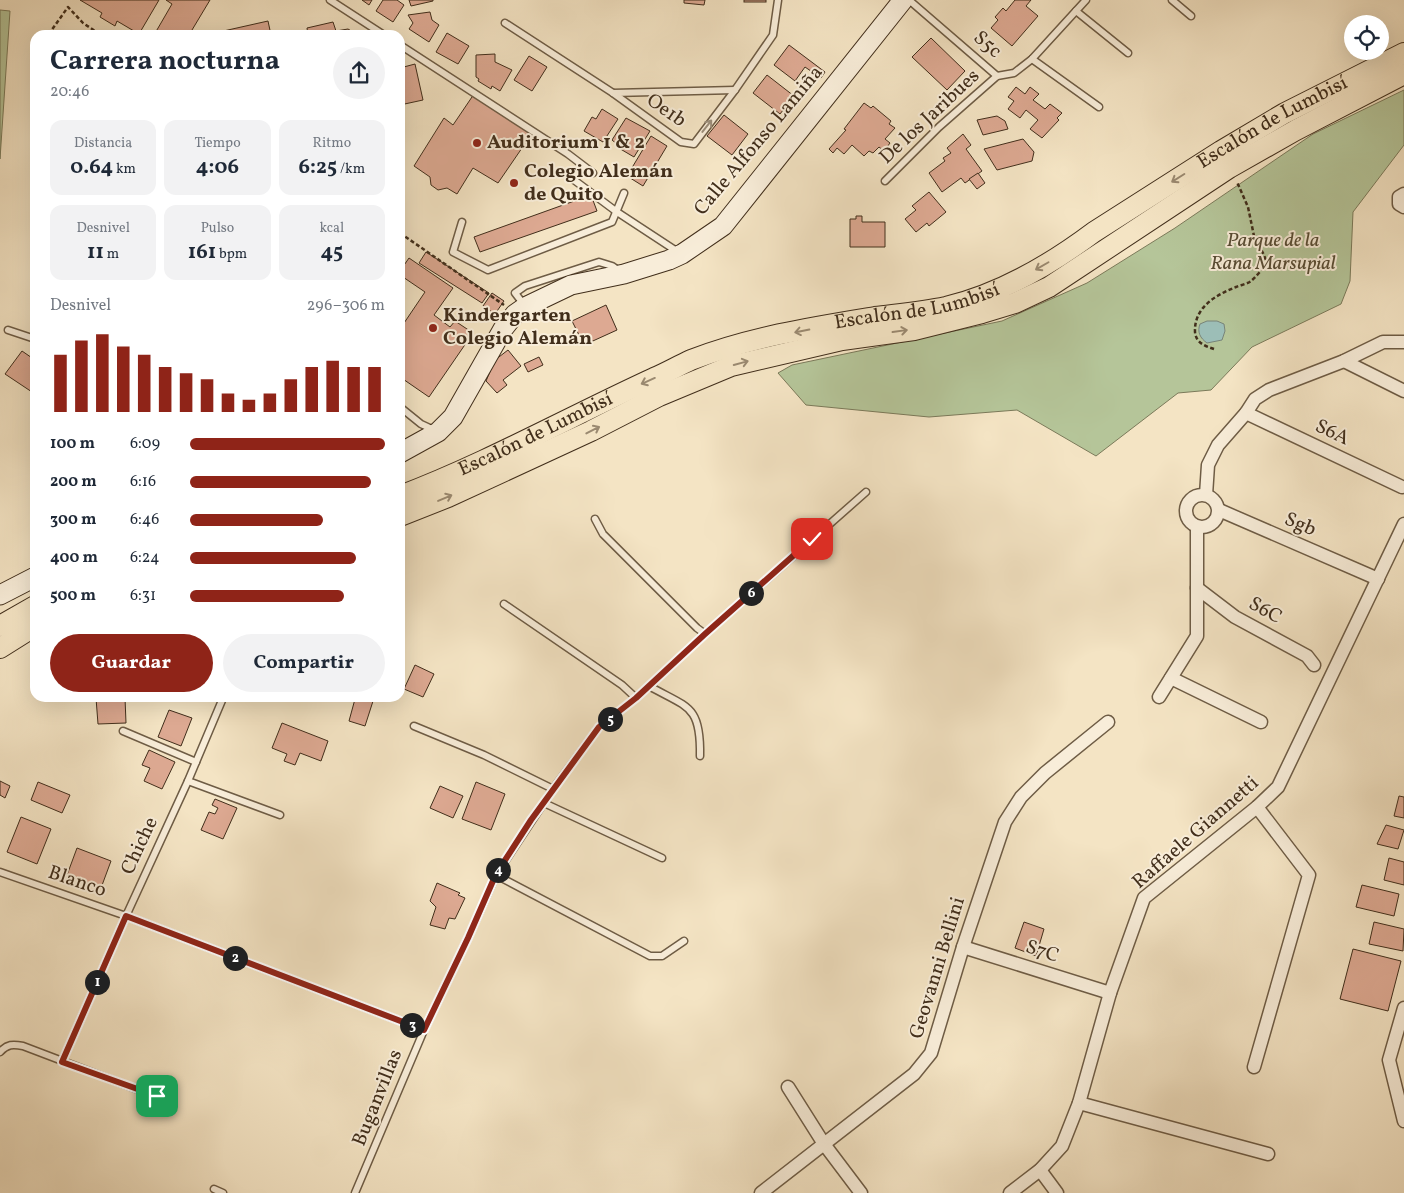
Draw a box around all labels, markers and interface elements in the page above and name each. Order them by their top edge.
map controls [1344,15,1389,60]
button: locate [1344,15,1389,60]
street label: S5c [967,25,1007,65]
text: Carrera nocturna [50,42,280,81]
button: share [333,47,385,99]
street label: Calle Alfonso Lamiña [688,60,830,222]
street label: De los Jaribues [873,63,987,171]
street label: Escalón de Lumbisí [1192,69,1353,176]
text: 20:46 [50,81,89,103]
street label: Oe1b [640,87,692,135]
one-way arrow [701,120,712,133]
place label: Auditorium 1 & 2 [487,129,645,157]
text: Distancia [74,134,132,153]
text: Tiempo [194,134,241,153]
text: Ritmo [313,134,351,153]
marker: Auditorium 1 & 2 [471,137,483,149]
text: 0.64 [70,153,113,182]
text: 4:06 [196,153,239,182]
text: 6:25 [299,153,337,182]
place label: Colegio Alemán de Quito [524,158,673,209]
text: km [113,160,136,179]
text: /km [337,160,365,179]
one-way arrow [1171,173,1185,184]
marker: Colegio Alemán de Quito [508,177,520,189]
text: Desnivel [76,219,130,238]
text: Pulso [201,219,234,238]
text: kcal [319,219,344,238]
park label: Parque de la Rana Marsupial [1210,227,1336,278]
text: 11 [87,238,104,267]
text: 161 [188,238,216,267]
text: 45 [321,238,343,267]
text: m [104,245,119,264]
text: bpm [216,245,247,264]
one-way arrow [1035,262,1049,272]
street label: Escalón de Lumbisí [832,276,1004,337]
text: Desnivel [50,295,111,317]
text: 296–306 m [307,295,385,317]
place label: Kindergarten Colegio Alemán [443,302,592,353]
marker: Kindergarten Colegio Alemán [427,322,439,334]
one-way arrow [795,326,811,336]
one-way arrow [891,326,907,336]
one-way arrow [732,358,748,368]
one-way arrow [641,376,656,386]
street label: Escalón de Lumbisí [454,385,618,484]
street label: S6A [1310,413,1354,453]
one-way arrow [585,425,600,435]
text: 100 m [50,433,95,455]
text: 6:09 [130,433,160,455]
text: 200 m [50,471,97,493]
text: 6:16 [130,471,156,493]
one-way arrow [437,493,452,503]
street label: Sgb [1280,506,1320,544]
text: 300 m [50,509,96,531]
text: 6:46 [130,509,159,531]
pin [791,518,833,560]
icon: check [798,525,826,553]
text: 400 m [50,547,98,569]
text: 6:24 [130,547,160,569]
pin: 6 [738,580,764,606]
text: 6 [748,584,755,603]
text: 500 m [50,585,96,607]
text: 6:31 [130,585,156,607]
street label: S6C [1243,590,1287,632]
button: Guardar [50,634,213,692]
button: Compartir [223,634,385,692]
pin: 5 [598,706,622,732]
text: 5 [607,710,614,729]
street label: Raffaele Giannetti [1127,770,1265,896]
street label: Chiche [114,813,166,879]
pin: 4 [486,858,510,882]
street label: Blanco [44,859,110,905]
text: 4 [494,861,503,880]
street label: Geovanni Bellini [903,894,973,1042]
street label: S7C [1022,933,1062,971]
pin: 2 [222,946,248,970]
text: 2 [232,949,239,968]
pin: 1 [84,970,110,994]
text: 1 [95,973,100,992]
pin: 3 [400,1012,424,1038]
text: 3 [409,1016,416,1035]
street label: Buganvillas [346,1045,410,1151]
pin [136,1075,178,1117]
icon: arrive [143,1082,171,1110]

